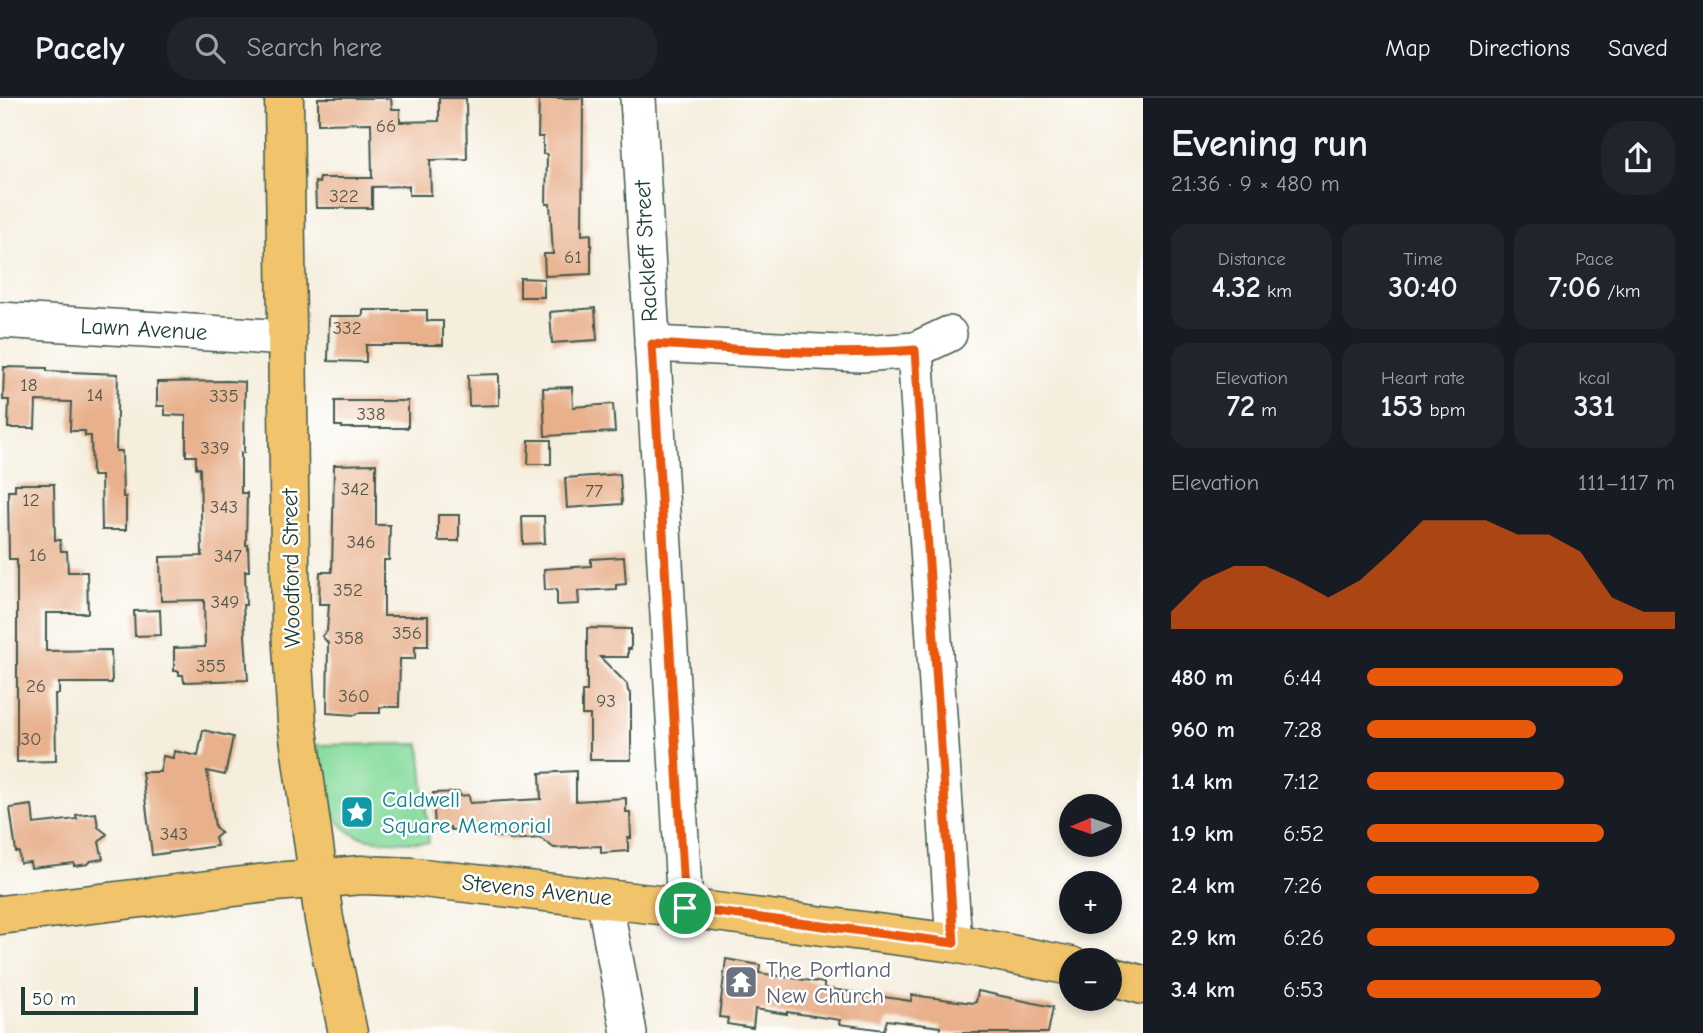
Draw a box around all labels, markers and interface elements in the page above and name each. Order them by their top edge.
search box [167,17,657,80]
text: Pacely [35,29,125,67]
icon: search [191,29,229,67]
text: Search here [247,33,382,63]
text: Map [1385,34,1431,62]
text: Directions [1469,34,1570,62]
text: Saved [1608,34,1668,62]
house number: 66 [376,115,396,137]
button: share [1601,121,1675,195]
text: Evening run [1171,122,1368,166]
text: 21:36 · 9 × 480 m [1171,170,1340,197]
street label: Rackleff Street [629,178,663,323]
house number: 322 [329,185,359,207]
house number: 61 [564,246,582,268]
text: Distance [1218,248,1286,270]
text: Time [1403,248,1443,270]
text: Pace [1575,248,1613,270]
text: 4.32 [1211,270,1261,305]
text: 30:40 [1388,270,1458,305]
text: 7:06 [1548,270,1601,305]
text: km [1261,280,1292,302]
text: /km [1601,280,1640,302]
street label: Lawn Avenue [80,312,208,346]
house number: 332 [332,317,362,339]
text: Elevation [1215,367,1288,389]
text: Heart rate [1381,367,1465,389]
text: kcal [1578,367,1610,389]
house number: 18 [20,374,38,396]
house number: 14 [87,384,103,406]
house number: 335 [209,385,239,407]
text: 72 [1226,389,1255,424]
text: 153 [1381,389,1423,424]
text: 331 [1574,389,1615,424]
text: m [1255,399,1277,421]
text: bpm [1423,399,1465,421]
house number: 338 [356,403,386,425]
house number: 339 [200,437,230,459]
text: Elevation [1171,469,1259,496]
text: 111–117 m [1578,469,1675,496]
house number: 342 [341,478,369,500]
house number: 77 [585,480,603,502]
street label: Woodford Street [276,487,306,648]
house number: 12 [22,489,40,511]
house number: 343 [210,496,238,518]
house number: 346 [346,531,376,553]
house number: 16 [29,544,47,566]
house number: 347 [214,545,242,567]
house number: 352 [333,579,363,601]
house number: 349 [211,591,239,613]
house number: 356 [392,622,422,644]
house number: 358 [334,627,364,649]
house number: 355 [196,655,226,677]
text: 480 m [1171,664,1233,691]
text: 6:44 [1283,664,1322,691]
house number: 26 [26,675,46,697]
house number: 360 [338,685,370,707]
house number: 93 [596,690,616,712]
text: 960 m [1171,716,1235,743]
text: 7:28 [1283,716,1322,743]
house number: 30 [20,728,42,750]
text: 1.4 km [1171,768,1233,795]
text: 7:12 [1283,768,1319,795]
place label: Caldwell Square Memorial [382,786,551,839]
place icon: Caldwell Square Memorial [338,793,376,831]
north arrow [1059,794,1122,858]
map controls [1059,794,1122,1011]
text: 1.9 km [1171,820,1234,847]
text: 6:52 [1283,820,1324,847]
house number: 343 [160,823,188,845]
street label: Stevens Avenue [461,869,613,911]
button: + [1059,871,1122,934]
text: 2.4 km [1171,872,1235,899]
text: 7:26 [1283,872,1323,899]
pin [655,878,715,938]
icon: arrive [666,889,704,927]
text: 2.9 km [1171,924,1236,951]
text: 6:26 [1283,924,1324,951]
button: − [1059,948,1122,1011]
place label: The Portland New Church [766,956,891,1009]
temple icon: The Portland New Church [722,963,760,1001]
text: 3.4 km [1171,976,1235,1003]
text: 6:53 [1283,976,1324,1003]
scale bar [21,984,198,1016]
text: 50 m [32,988,76,1010]

